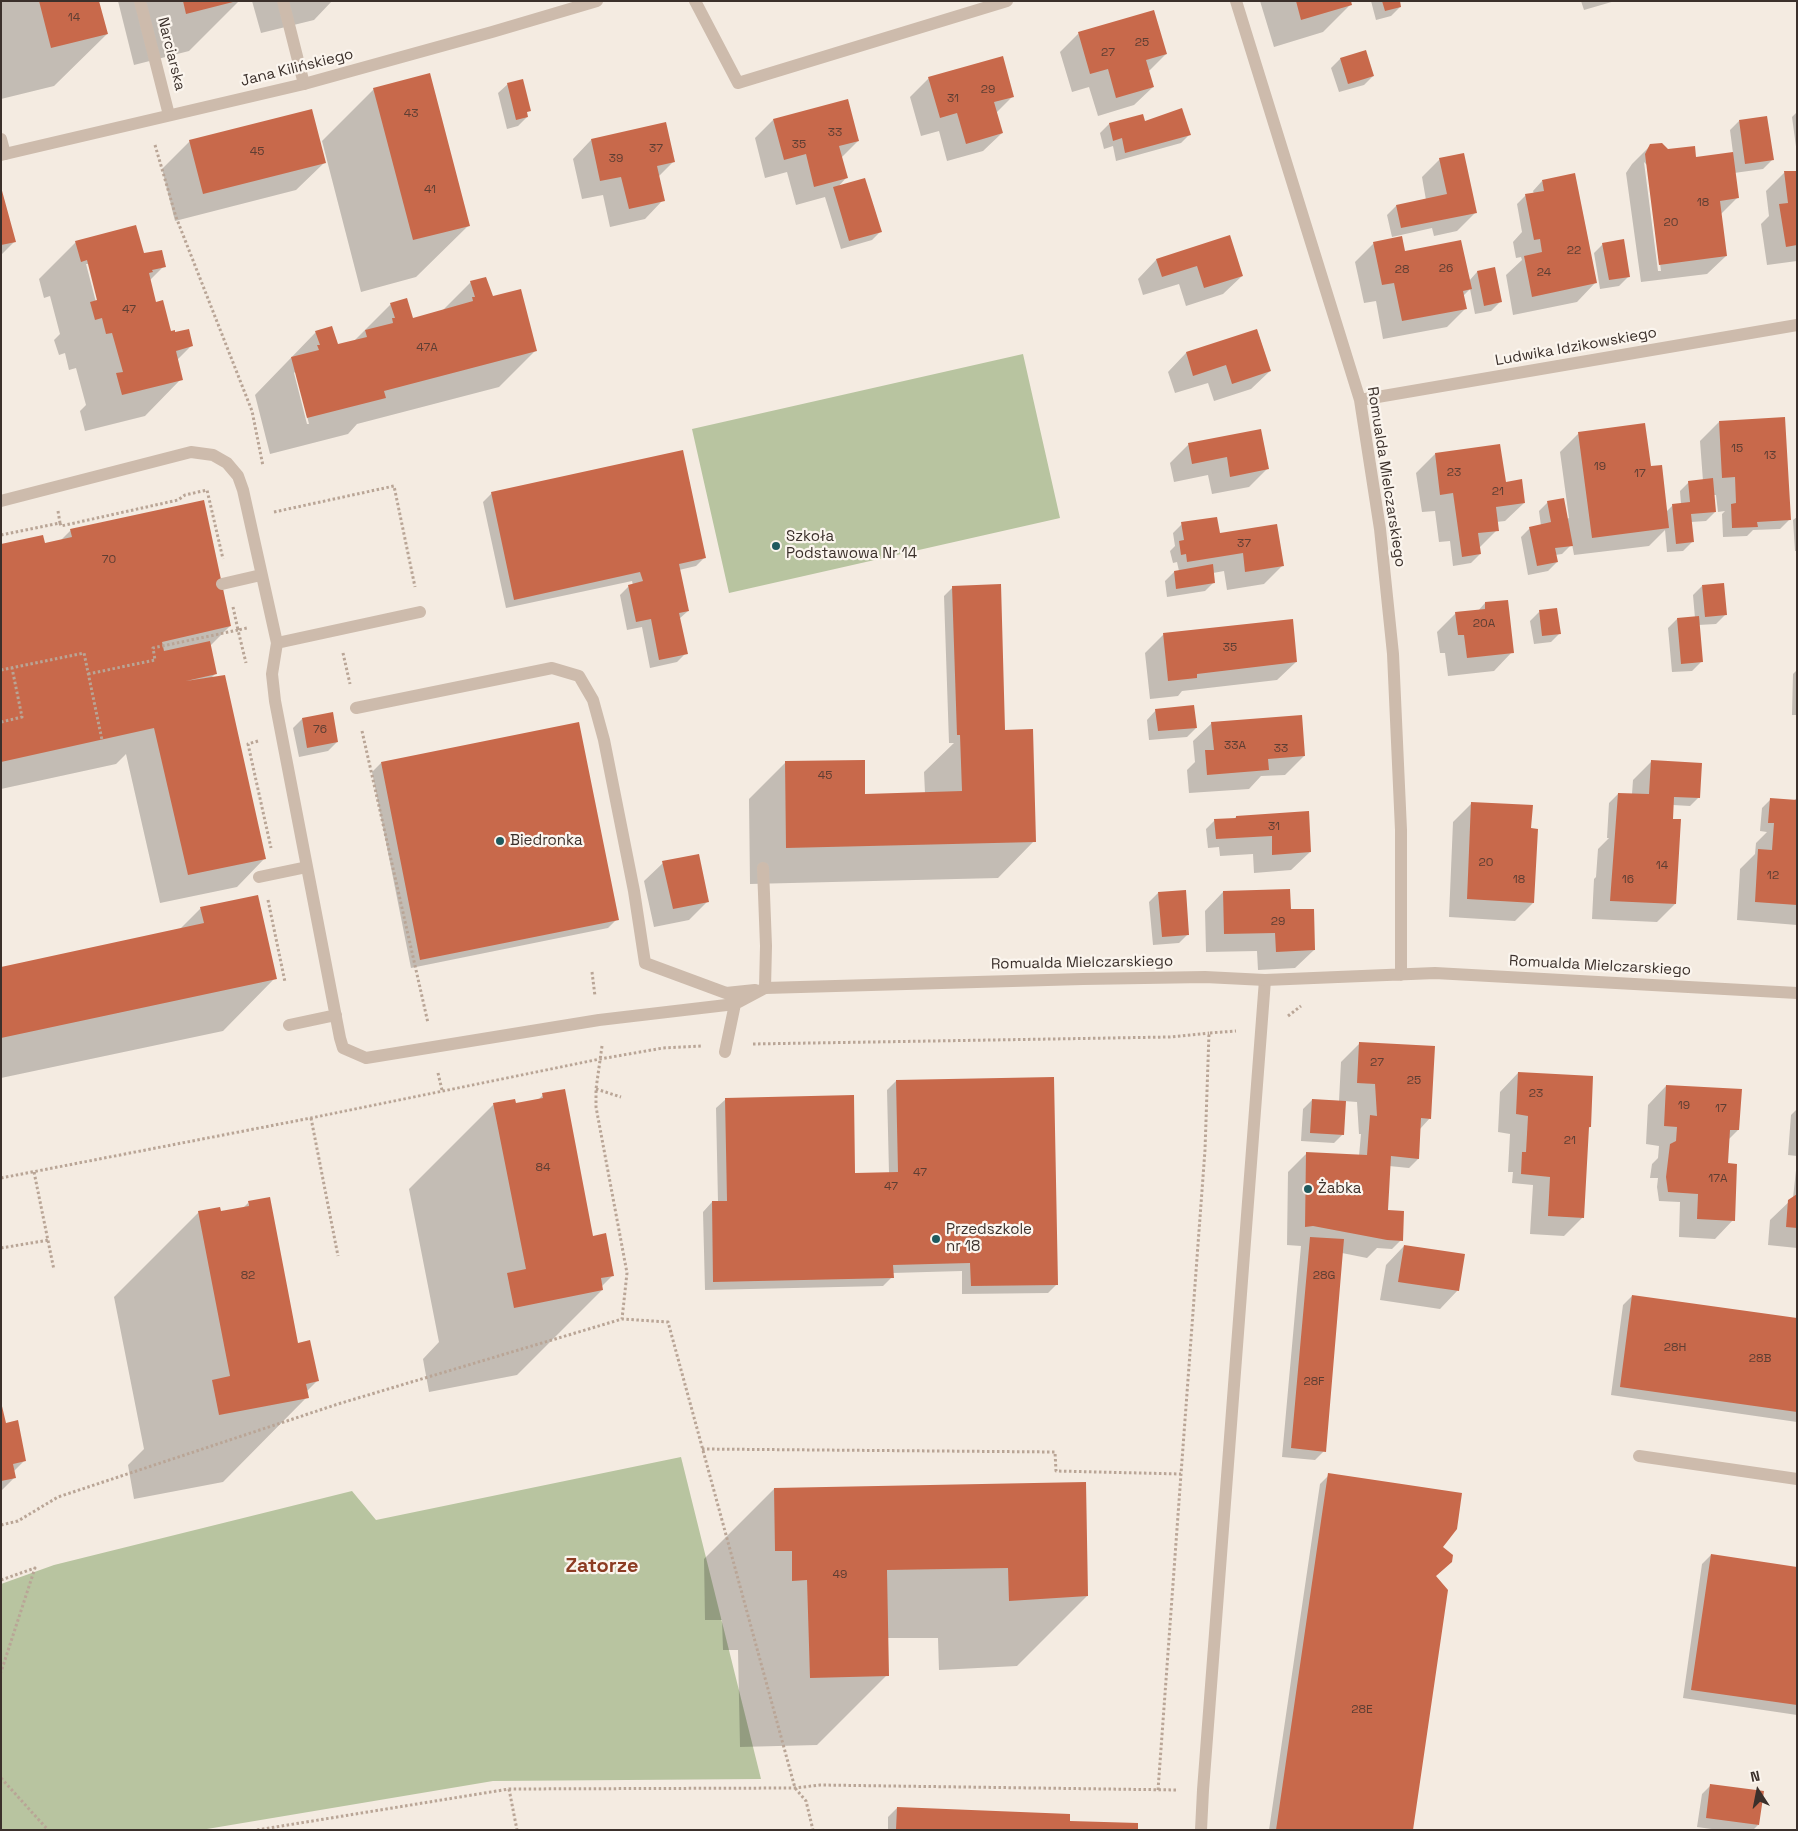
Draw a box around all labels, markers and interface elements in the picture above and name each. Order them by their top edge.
house number: 14 [68,11,80,25]
street label: Narciarska [153,15,189,93]
house number: 25 [1135,36,1149,50]
street label: Jana Kilińskiego [239,45,355,91]
house number: 27 [1101,46,1115,60]
house number: 29 [981,83,995,97]
house number: 31 [947,92,959,106]
house number: 43 [404,107,418,121]
house number: 33 [828,126,842,140]
house number: 35 [792,138,806,152]
house number: 37 [649,142,663,156]
house number: 45 [250,145,264,159]
house number: 39 [609,152,623,166]
house number: 41 [424,183,436,197]
house number: 18 [1697,196,1709,210]
house number: 20 [1664,216,1678,230]
house number: 22 [1567,244,1581,258]
house number: 26 [1439,262,1453,276]
house number: 28 [1395,263,1409,277]
house number: 24 [1537,266,1551,280]
house number: 47 [122,303,136,317]
street label: Ludwika Idzikowskiego [1494,324,1658,370]
house number: 47A [416,341,438,355]
street label: Romualda Mielczarskiego [1363,386,1409,568]
house number: 15 [1731,442,1743,456]
house number: 13 [1764,449,1776,463]
house number: 19 [1594,460,1606,474]
house number: 23 [1447,466,1461,480]
house number: 17 [1634,467,1646,481]
house number: 21 [1492,485,1504,499]
place label: Szkoła Podstawowa Nr 14 [786,528,917,563]
house number: 37 [1237,537,1251,551]
marker: Szkoła Podstawowa Nr 14 [770,540,782,552]
house number: 70 [102,553,116,567]
house number: 20A [1473,617,1495,631]
house number: 35 [1223,641,1237,655]
house number: 76 [313,723,327,737]
house number: 33A [1224,739,1246,753]
house number: 33 [1274,742,1288,756]
house number: 45 [818,769,832,783]
house number: 31 [1268,820,1280,834]
place label: Biedronka [510,832,583,850]
marker: Biedronka [494,835,506,847]
house number: 20 [1479,856,1493,870]
house number: 14 [1656,859,1668,873]
house number: 12 [1767,869,1779,883]
house number: 18 [1513,873,1525,887]
house number: 16 [1622,873,1634,887]
house number: 29 [1271,915,1285,929]
street label: Romualda Mielczarskiego [991,952,1173,974]
street label: Romualda Mielczarskiego [1508,952,1692,980]
house number: 27 [1370,1056,1384,1070]
house number: 25 [1407,1074,1421,1088]
house number: 23 [1529,1087,1543,1101]
house number: 19 [1678,1099,1690,1113]
house number: 17 [1715,1102,1727,1116]
house number: 21 [1564,1134,1576,1148]
house number: 84 [536,1161,550,1175]
house number: 47 [913,1166,927,1180]
house number: 17A [1708,1172,1728,1186]
house number: 47 [884,1180,898,1194]
place label: Żabka [1318,1180,1361,1198]
marker: Żabka [1302,1183,1314,1195]
place label: Przedszkole nr 18 [946,1221,1032,1256]
marker: Przedszkole nr 18 [930,1233,942,1245]
house number: 82 [241,1269,255,1283]
house number: 28G [1313,1269,1335,1283]
house number: 28H [1664,1341,1686,1355]
house number: 28B [1749,1352,1771,1366]
house number: 28F [1303,1375,1325,1389]
district label: Zatorze [565,1555,639,1579]
house number: 49 [833,1568,847,1582]
house number: 28E [1351,1703,1373,1717]
north arrow [1733,1766,1783,1816]
text: N [1749,1767,1761,1786]

